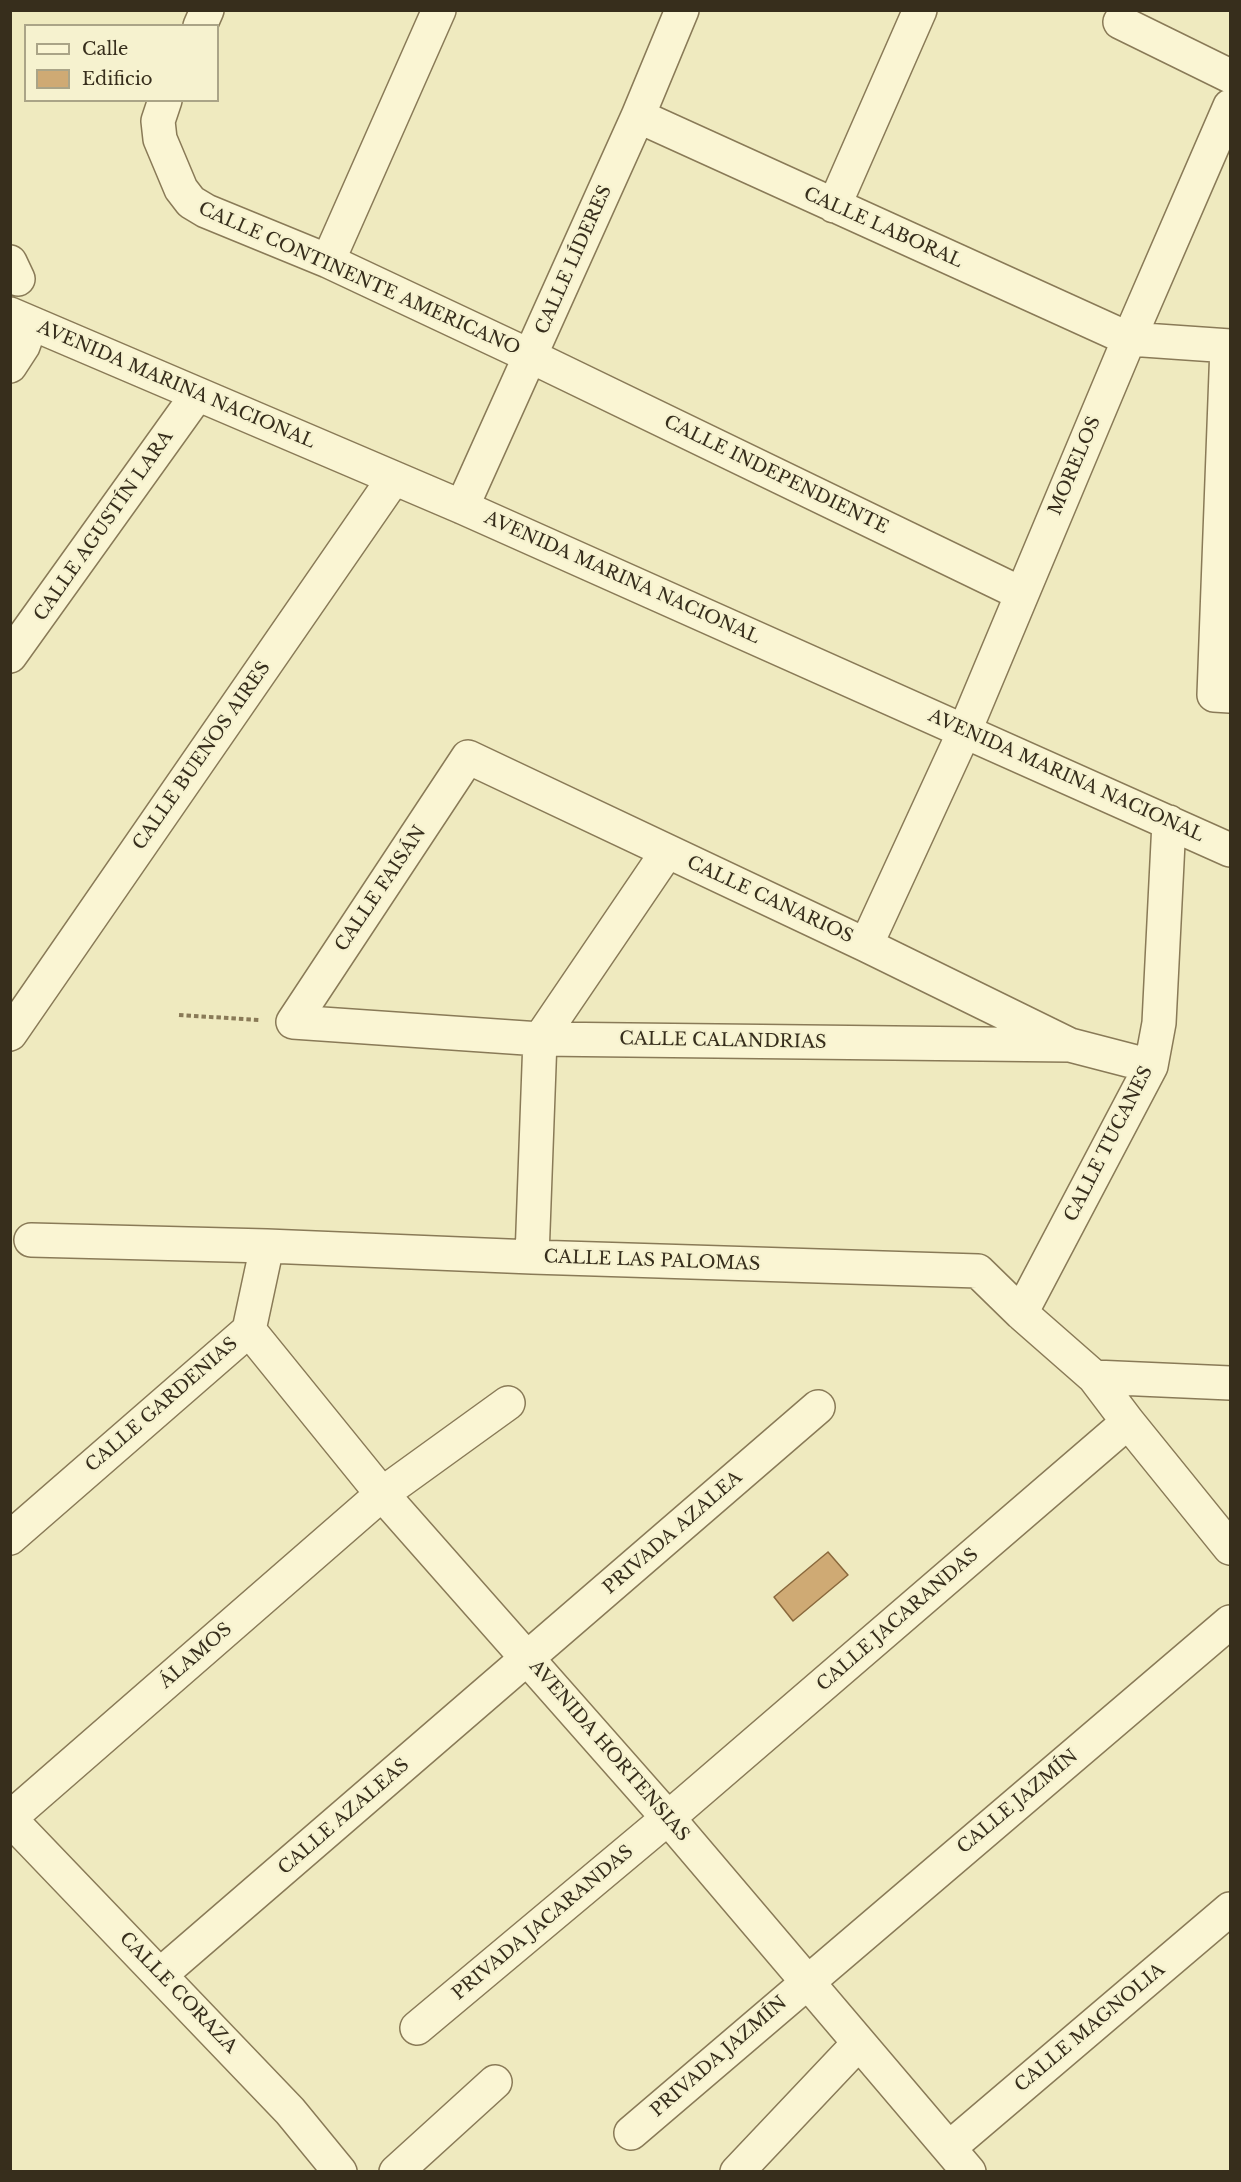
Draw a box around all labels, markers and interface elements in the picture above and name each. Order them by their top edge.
legend [24,24,219,102]
text: Calle [82,38,128,60]
text: Edificio [82,68,153,90]
street label: CALLE LÍDERES [531,182,617,338]
street label: CALLE LABORAL [800,183,966,273]
street label: CALLE CONTINENTE AMERICANO [195,198,523,360]
street label: AVENIDA MARINA NACIONAL [34,317,318,453]
street label: CALLE INDEPENDIENTE [660,411,892,539]
street label: MORELOS [1045,413,1105,519]
street label: CALLE AGUSTÍN LARA [30,427,178,625]
street label: AVENIDA MARINA NACIONAL [481,507,763,649]
street label: CALLE BUENOS AIRES [129,658,275,854]
street label: AVENIDA MARINA NACIONAL [925,705,1207,847]
street label: CALLE FAISÁN [331,822,431,956]
street label: CALLE CANARIOS [683,852,857,948]
street label: CALLE CALANDRIAS [619,1028,827,1054]
street label: CALLE TUCANES [1060,1063,1158,1225]
street label: CALLE LAS PALOMAS [543,1246,761,1276]
street label: CALLE GARDENIAS [82,1333,242,1477]
street label: PRIVADA AZALEA [599,1467,747,1599]
street label: CALLE JACARANDAS [813,1544,983,1696]
street label: ÁLAMOS [155,1619,237,1693]
street label: AVENIDA HORTENSIAS [524,1656,694,1846]
street label: CALLE JAZMÍN [953,1745,1083,1859]
street label: CALLE AZALEAS [274,1754,414,1880]
street label: PRIVADA JACARANDAS [448,1841,638,2005]
street label: CALLE CORAZA [115,1928,241,2058]
street label: CALLE MAGNOLIA [1011,1959,1169,2097]
street label: PRIVADA JAZMÍN [647,1992,791,2122]

